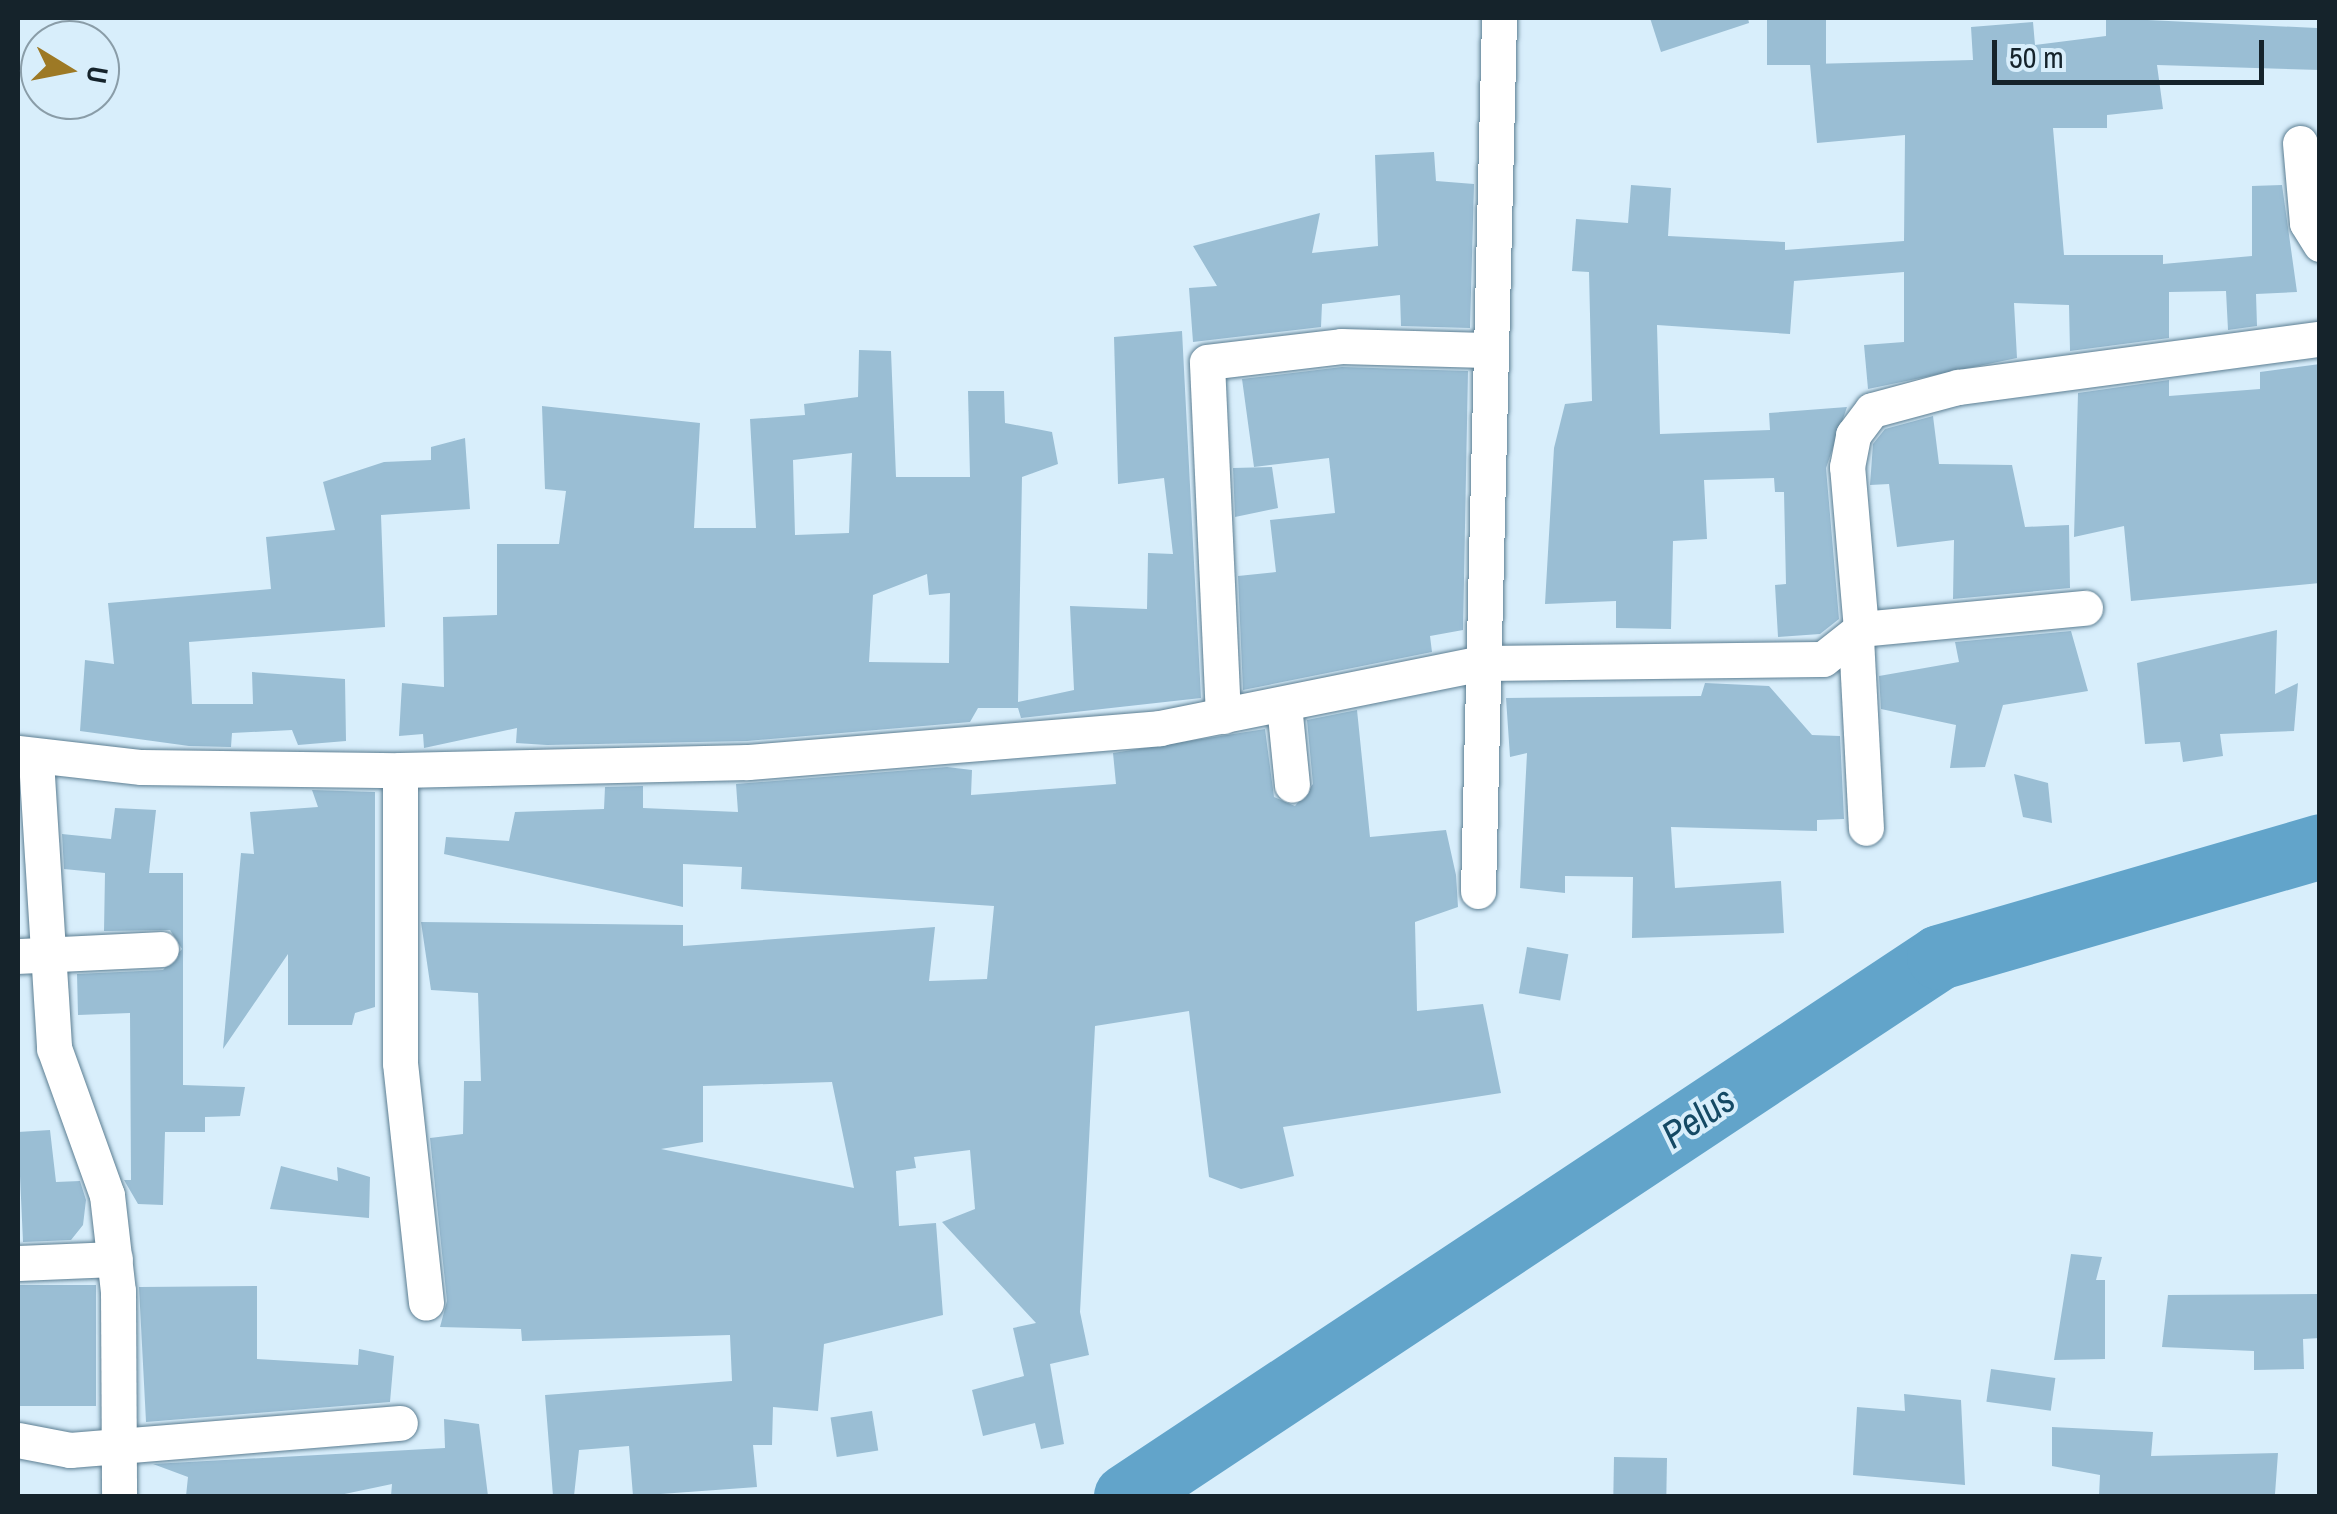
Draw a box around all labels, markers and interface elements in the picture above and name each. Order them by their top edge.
north arrow [20,20,120,120]
scale bar [1997,20,2270,82]
text: 50 m [2009,37,2064,77]
text: U [77,63,118,86]
water label: Pelus [1653,1076,1743,1158]

